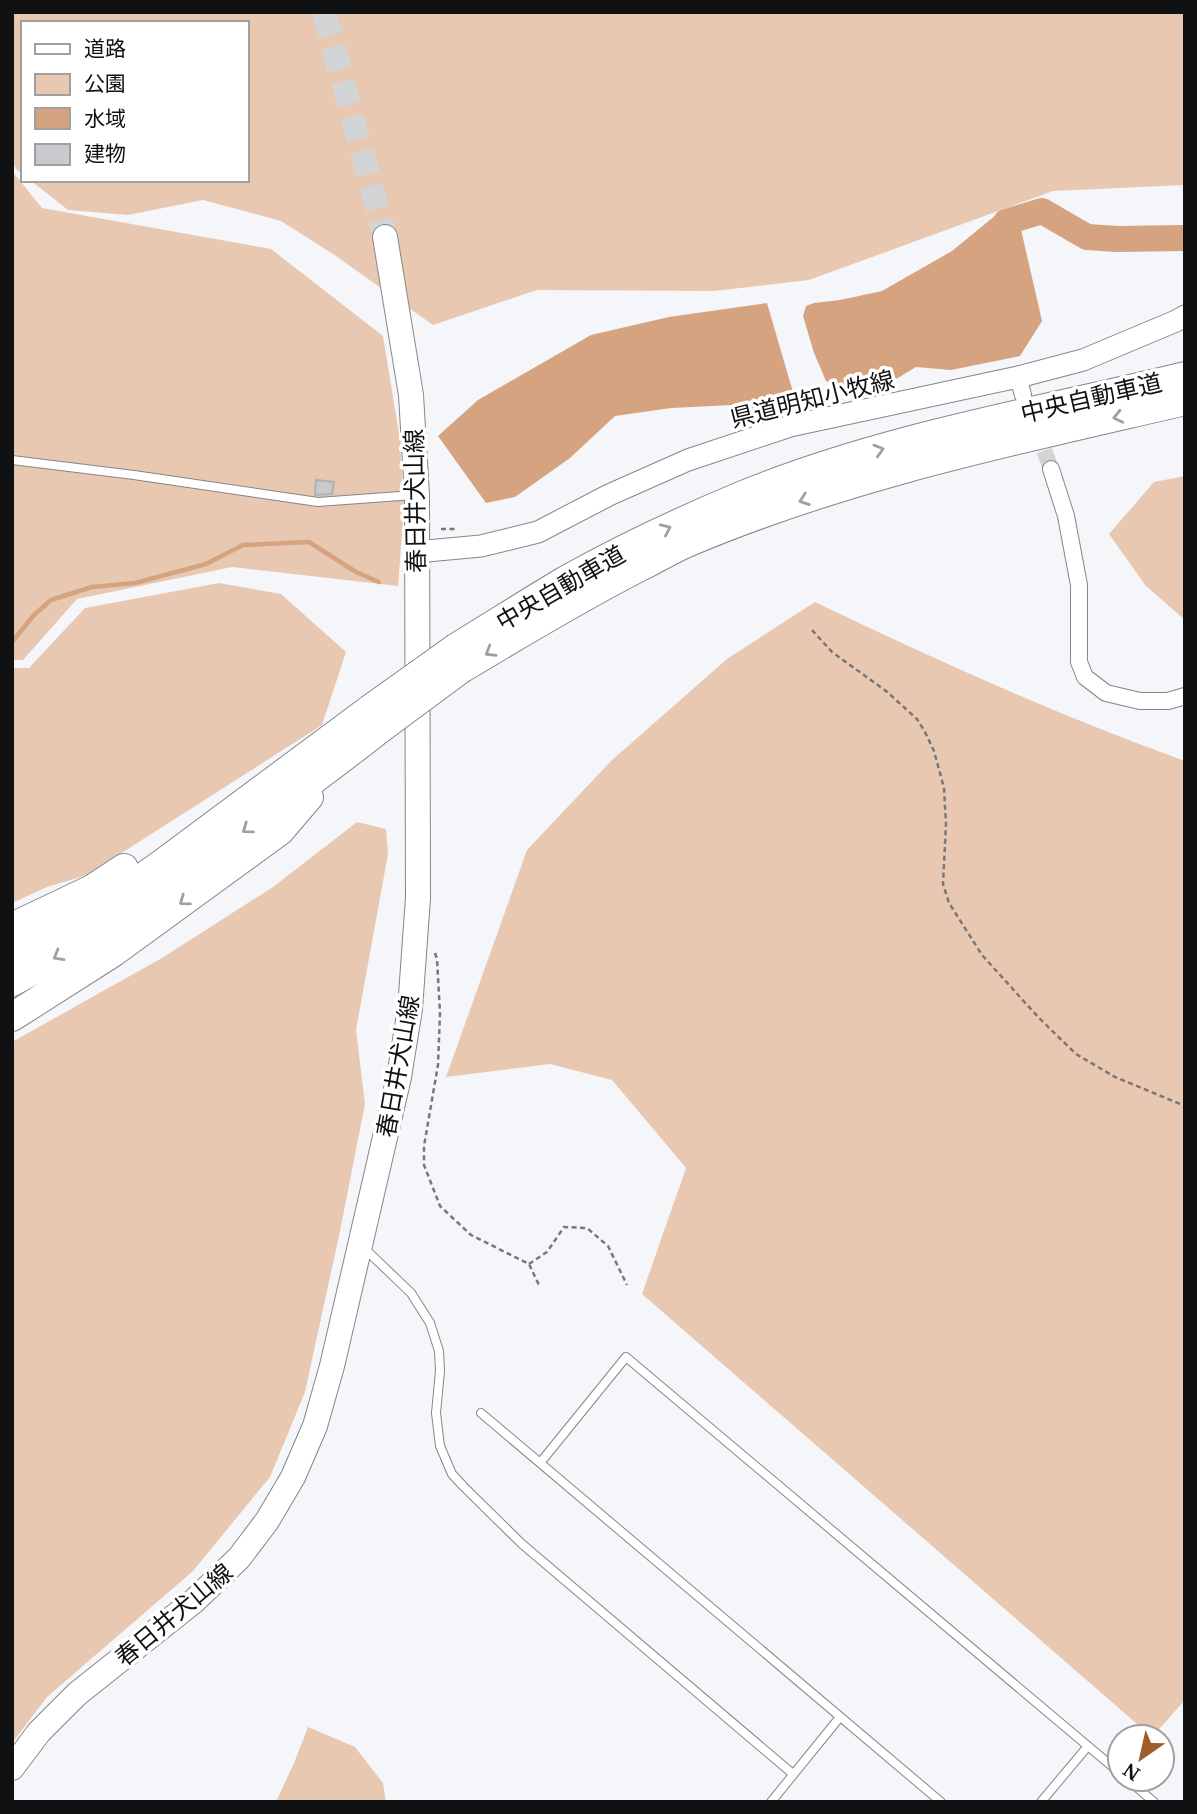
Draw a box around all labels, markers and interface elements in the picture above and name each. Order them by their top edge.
legend [21,21,248,182]
text: 道路 [84,34,126,62]
text: 公園 [84,69,126,97]
text: 水域 [84,104,126,132]
text: 建物 [84,139,126,167]
street label: 県道明知小牧線 [727,362,897,434]
street label: 中央自動車道 [1017,365,1165,429]
one-way arrow [1112,408,1124,423]
street label: 春日井犬山線 [396,429,432,573]
one-way arrow [873,444,885,458]
one-way arrow [798,492,810,506]
one-way arrow [659,523,671,537]
street label: 中央自動車道 [489,537,631,637]
one-way arrow [485,644,498,657]
one-way arrow [242,821,255,833]
one-way arrow [179,893,192,906]
one-way arrow [53,948,66,961]
street label: 春日井犬山線 [368,992,426,1140]
street label: 春日井犬山線 [107,1555,239,1673]
north arrow [1106,1723,1176,1793]
text: N [1118,1757,1145,1787]

